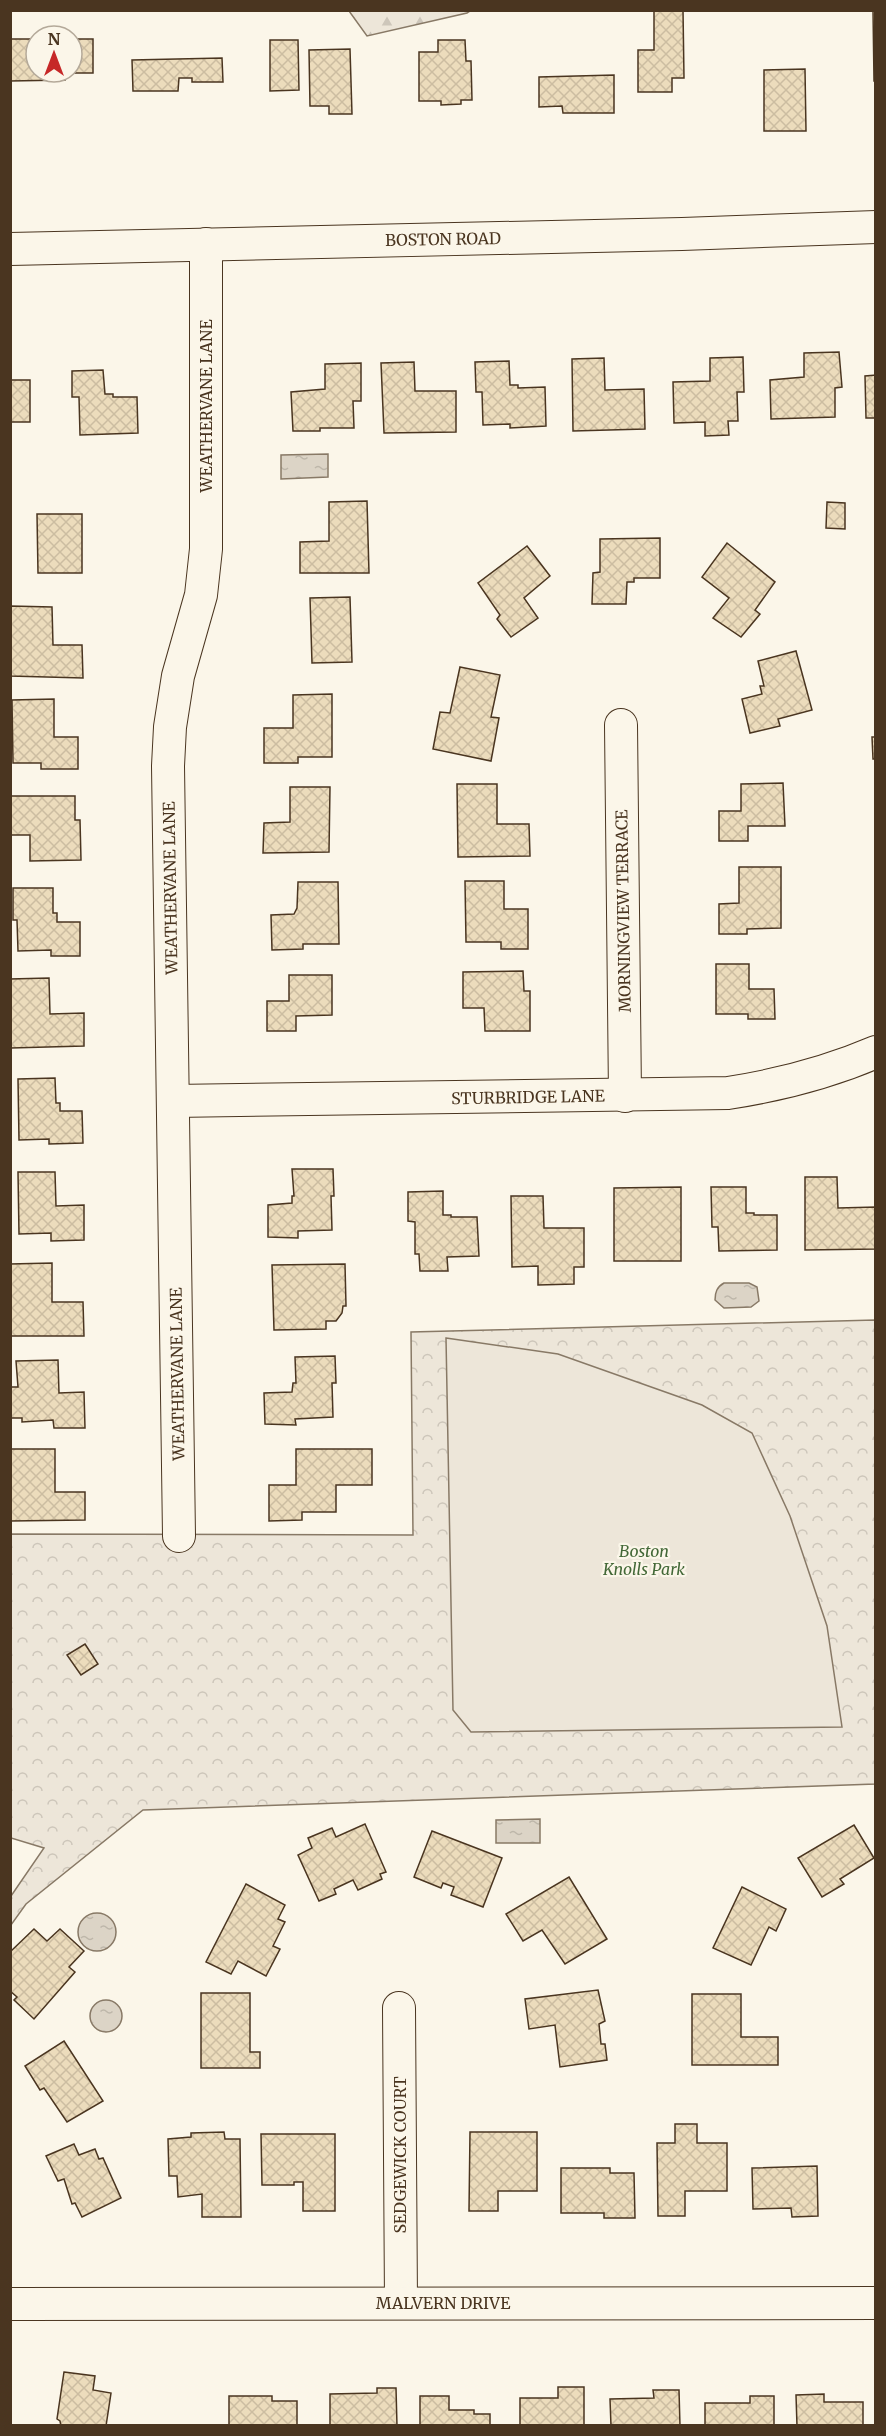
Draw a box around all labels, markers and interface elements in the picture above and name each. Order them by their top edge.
north arrow [24,24,84,84]
text: N [48,29,61,49]
street label: BOSTON ROAD [385,228,501,250]
street label: WEATHERVANE LANE [196,319,216,494]
street label: WEATHERVANE LANE [158,800,182,976]
street label: MORNINGVIEW TERRACE [611,809,635,1013]
street label: STURBRIDGE LANE [451,1086,606,1108]
street label: WEATHERVANE LANE [165,1286,189,1462]
park label: Boston Knolls Park [602,1541,685,1579]
street label: SEDGEWICK COURT [390,2076,410,2234]
street label: MALVERN DRIVE [376,2293,511,2313]

